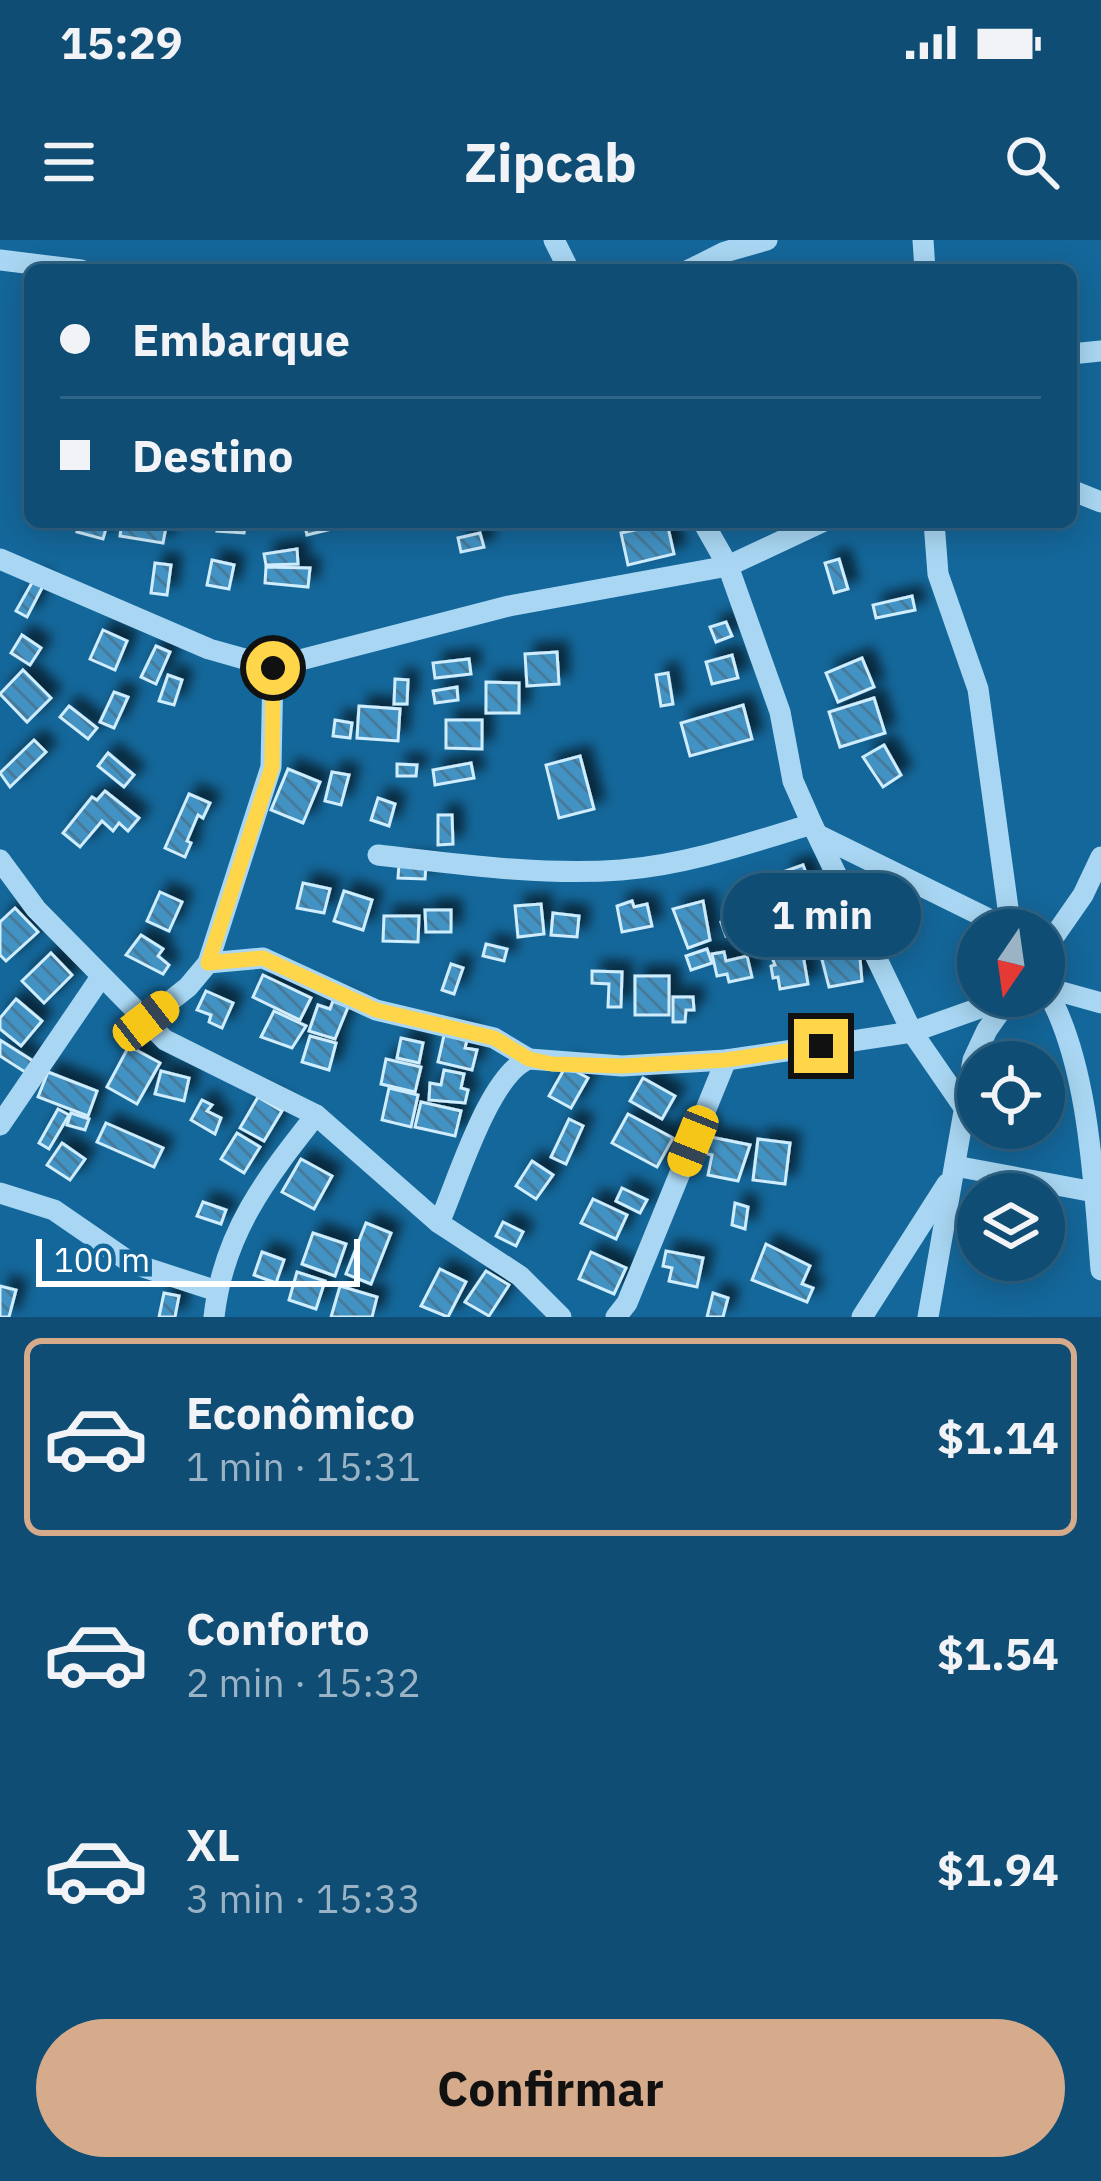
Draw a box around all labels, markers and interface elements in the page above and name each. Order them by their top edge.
text: 15:29 [60,13,183,71]
text: Zipcab [464,127,637,197]
icon: menu [36,129,102,195]
icon: search [999,129,1065,195]
text: Embarque [132,310,350,368]
text: Destino [132,426,293,484]
route start [246,641,300,695]
callout: 1 min [722,872,920,956]
text: 1 min [771,889,873,940]
north arrow [957,909,1065,1017]
map controls [957,909,1065,1281]
car [107,985,185,1057]
route end [794,1019,848,1073]
button: locate [957,1041,1065,1149]
car [663,1101,723,1181]
button: layers [957,1173,1065,1281]
scale bar [36,1233,360,1286]
text: 100 m [54,1238,150,1281]
icon: car [42,1383,150,1491]
text: Econômico [186,1383,415,1441]
text: $1.14 [937,1408,1059,1466]
text: 1 min · 15:31 [186,1441,421,1492]
icon: car [42,1599,150,1707]
text: Conforto [186,1599,370,1657]
text: $1.54 [937,1624,1059,1682]
text: 2 min · 15:32 [186,1657,421,1708]
icon: car [42,1815,150,1923]
text: XL [186,1815,240,1873]
text: $1.94 [937,1840,1059,1898]
text: 3 min · 15:33 [186,1873,421,1924]
button: Confirmar [36,2019,1065,2157]

